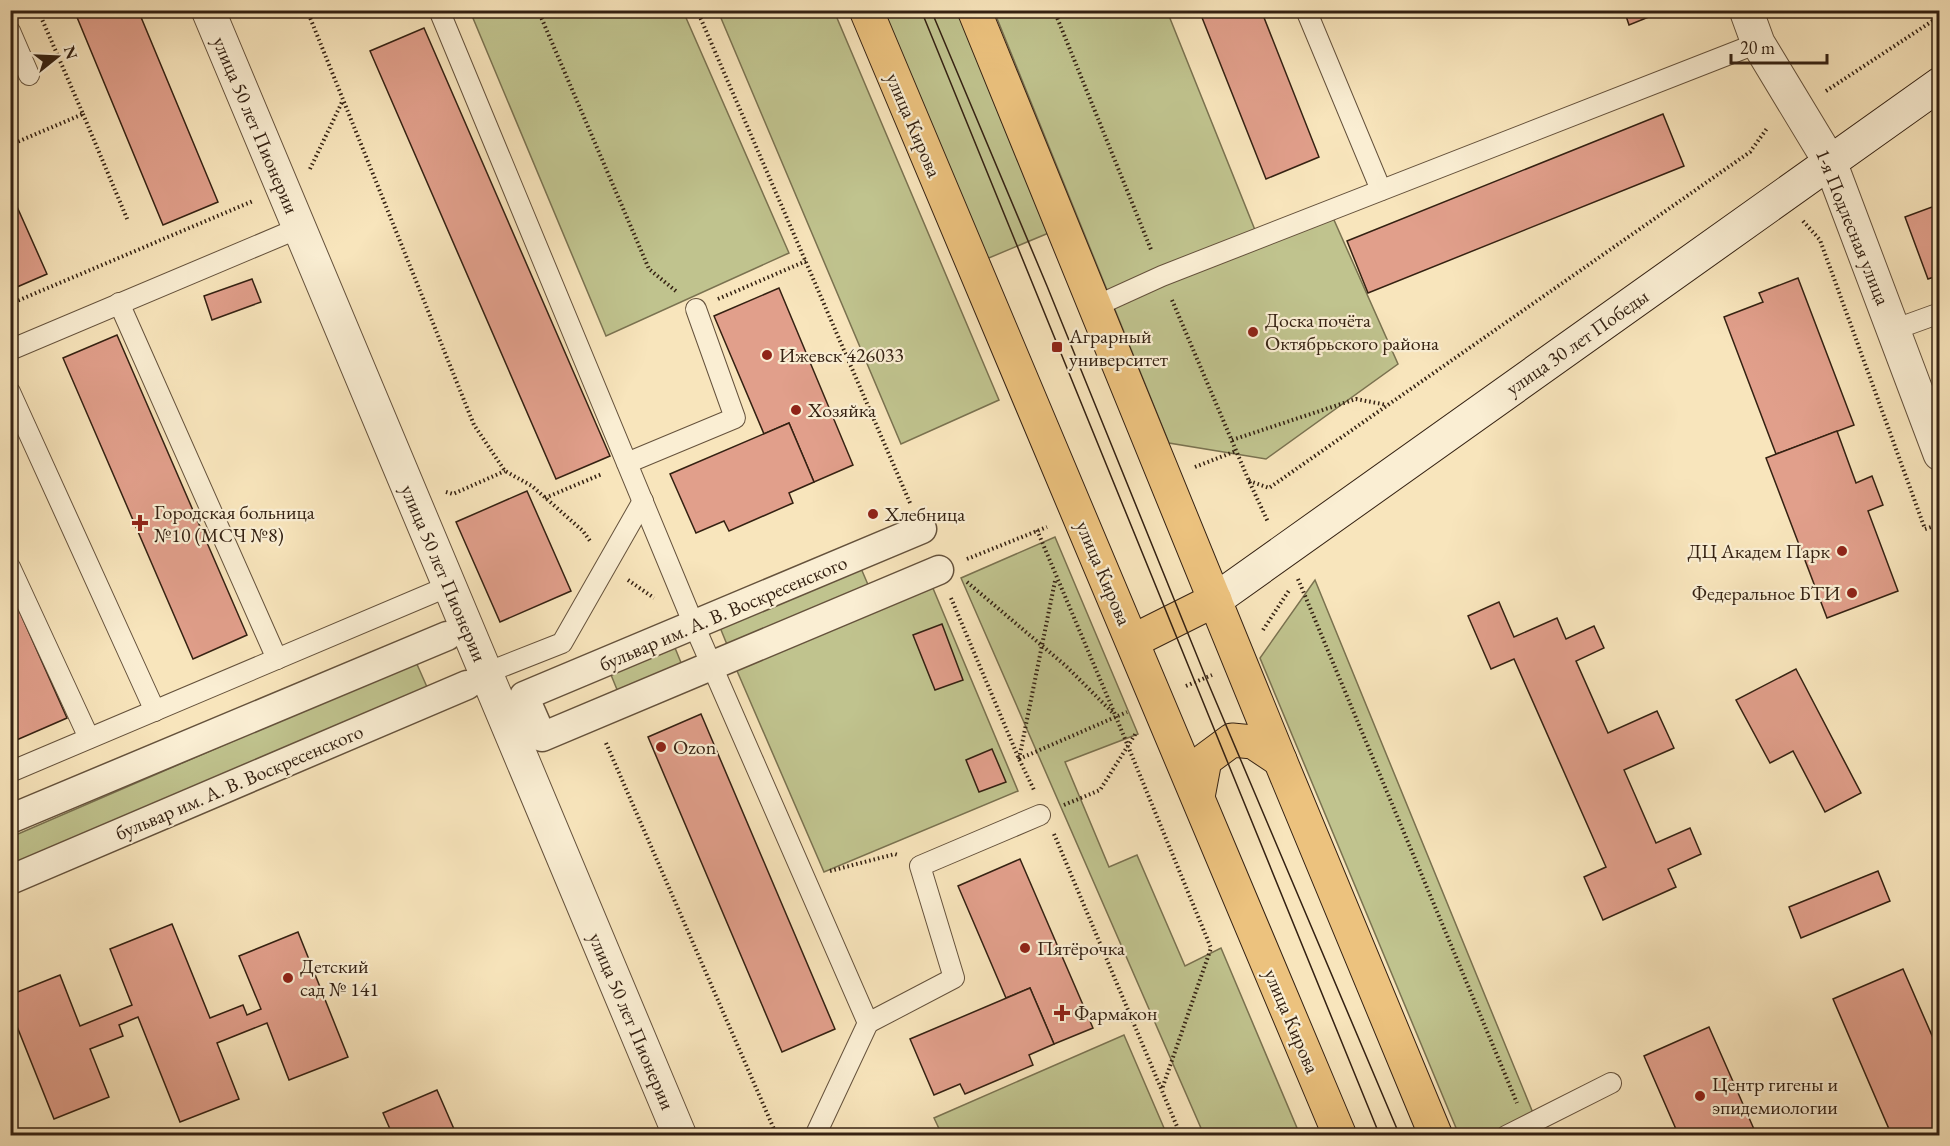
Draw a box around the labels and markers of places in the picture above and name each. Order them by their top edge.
place label: Доска почёта Октябрьского района [1265,307,1439,356]
place label: Аграрный университет [1068,323,1168,372]
marker: Доска почёта Октябрьского района [1246,325,1260,339]
marker: Аграрный университет [1050,340,1064,354]
place label: Ижевск 426033 [779,342,904,368]
marker: Ижевск 426033 [760,348,774,362]
place label: Хозяйка [807,397,876,423]
marker: Хозяйка [789,403,803,417]
place label: Городская больница №10 (МСЧ №8) [154,499,315,548]
place label: Хлебница [884,501,965,527]
marker: Хлебница [866,507,880,521]
marker: Городская больница №10 (МСЧ №8) [131,514,149,532]
place label: ДЦ Академ Парк [1687,538,1830,564]
marker: ДЦ Академ Парк [1835,544,1849,558]
place label: Федеральное БТИ [1692,580,1840,606]
marker: Федеральное БТИ [1845,586,1859,600]
place label: Ozon [673,734,717,760]
marker: Ozon [654,740,668,754]
place label: Пятёрочка [1037,935,1125,961]
marker: Пятёрочка [1018,941,1032,955]
place label: Детский сад № 141 [300,953,379,1002]
marker: Детский сад № 141 [281,971,295,985]
place label: Фармакон [1074,1000,1157,1026]
marker: Фармакон [1055,1006,1069,1020]
place label: Центр гигены и эпидемиологии [1712,1071,1838,1120]
marker: Центр гигены и эпидемиологии [1693,1089,1707,1103]

